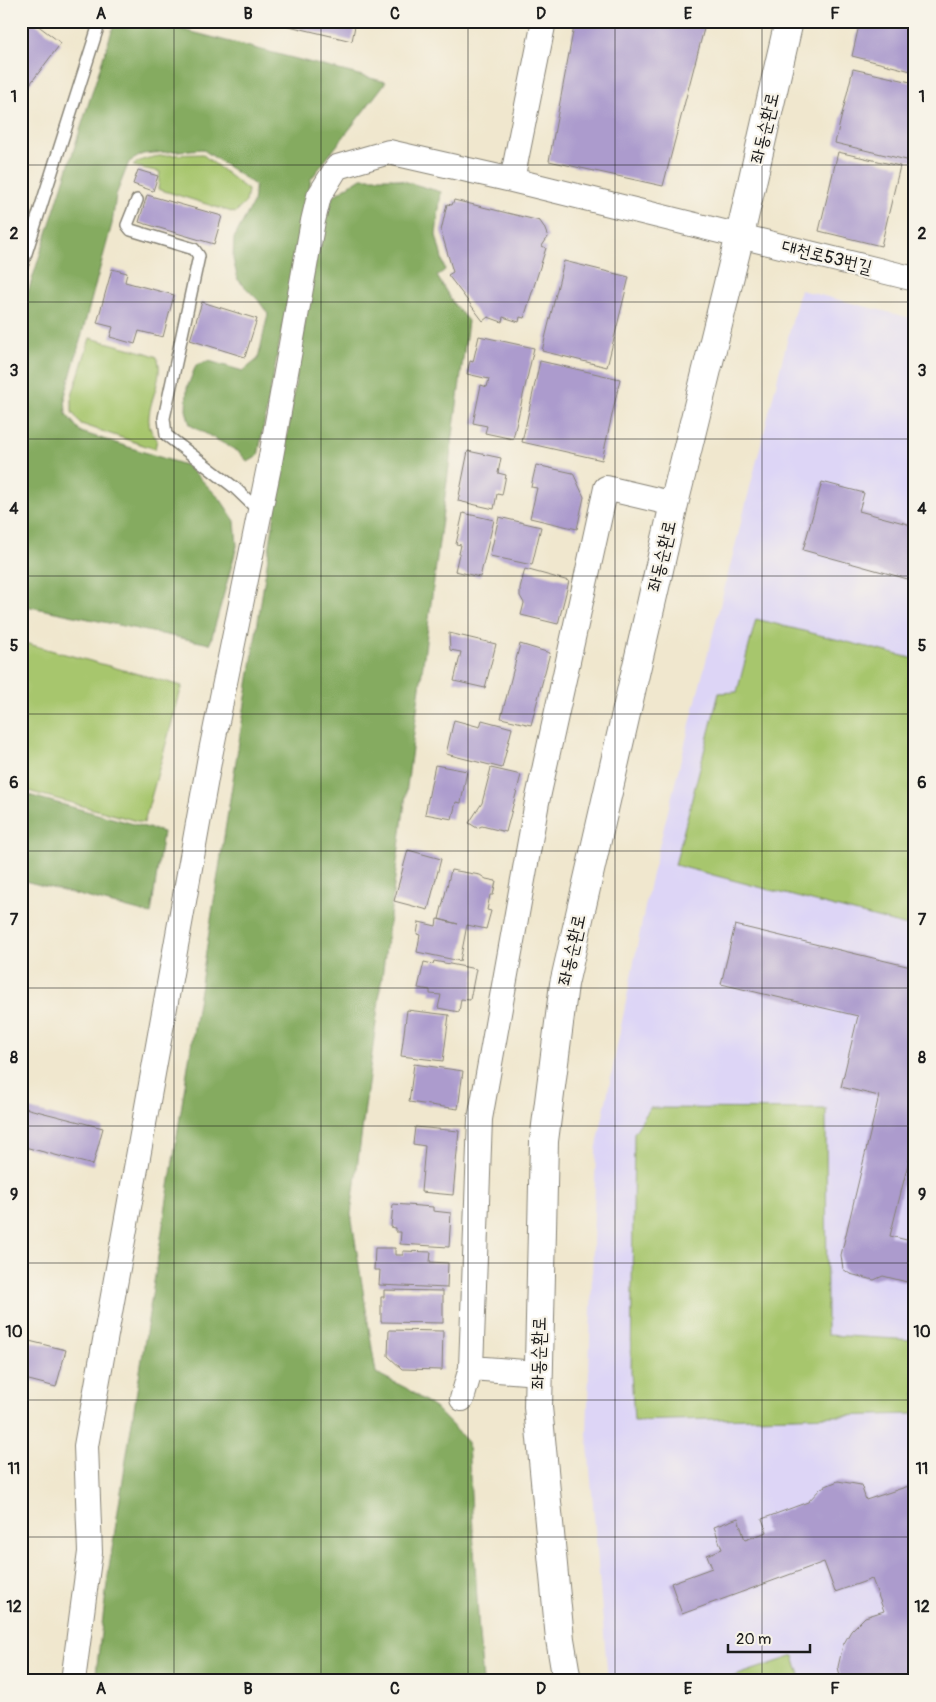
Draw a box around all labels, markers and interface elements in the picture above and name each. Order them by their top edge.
text: A [96,4,107,24]
text: B [243,4,253,24]
text: C [390,4,400,24]
text: D [536,4,546,24]
text: E [684,4,693,24]
text: F [830,4,840,24]
text: 1 [11,87,17,107]
text: 1 [919,87,925,107]
street label: 좌동순환로 [746,90,784,166]
text: 2 [10,224,19,244]
text: 2 [918,224,927,244]
street label: 대천로53번길 [779,235,875,279]
text: 3 [10,361,19,381]
text: 3 [918,361,927,381]
text: 4 [9,499,19,519]
text: 4 [917,499,927,519]
street label: 좌동순환로 [643,518,681,594]
text: 5 [10,636,19,656]
text: 5 [918,636,927,656]
text: 6 [9,773,19,793]
text: 6 [917,773,927,793]
text: 7 [10,910,19,930]
text: 7 [918,910,927,930]
street label: 좌동순환로 [553,912,591,988]
text: 8 [10,1048,18,1068]
text: 8 [918,1048,926,1068]
text: 9 [10,1185,18,1205]
text: 9 [918,1185,926,1205]
street label: 좌동순환로 [527,1317,551,1389]
text: 10 [5,1322,23,1342]
text: 10 [913,1322,931,1342]
text: 11 [8,1459,20,1479]
text: 11 [916,1459,928,1479]
text: 12 [6,1597,22,1617]
text: 12 [914,1597,930,1617]
scale bar [728,1622,811,1654]
text: 20 m [736,1630,771,1649]
text: A [96,1679,107,1699]
text: B [243,1679,253,1699]
text: C [390,1679,400,1699]
text: D [536,1679,546,1699]
text: E [684,1679,693,1699]
text: F [830,1679,840,1699]

